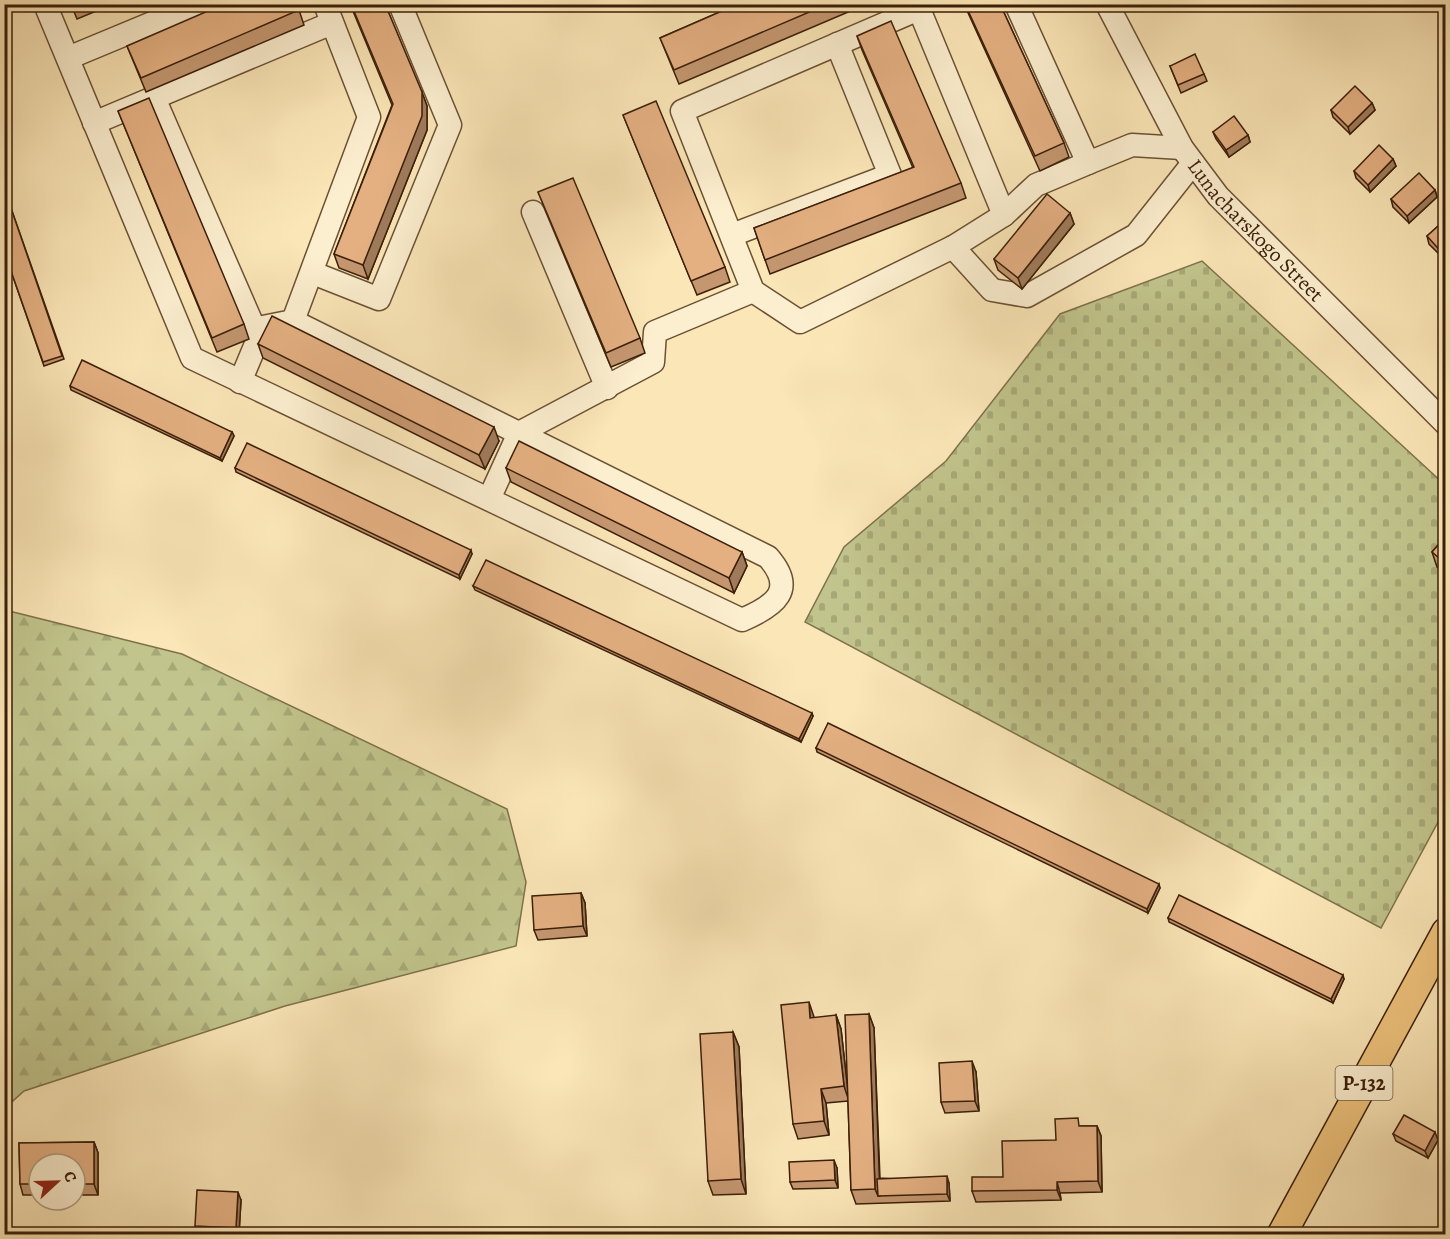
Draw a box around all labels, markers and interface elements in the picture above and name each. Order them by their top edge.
street label: Lunacharskogo Street [1181,153,1330,308]
road number: Р-132 [1336,1066,1392,1100]
north arrow [27,1152,87,1212]
text: С [58,1168,82,1186]

